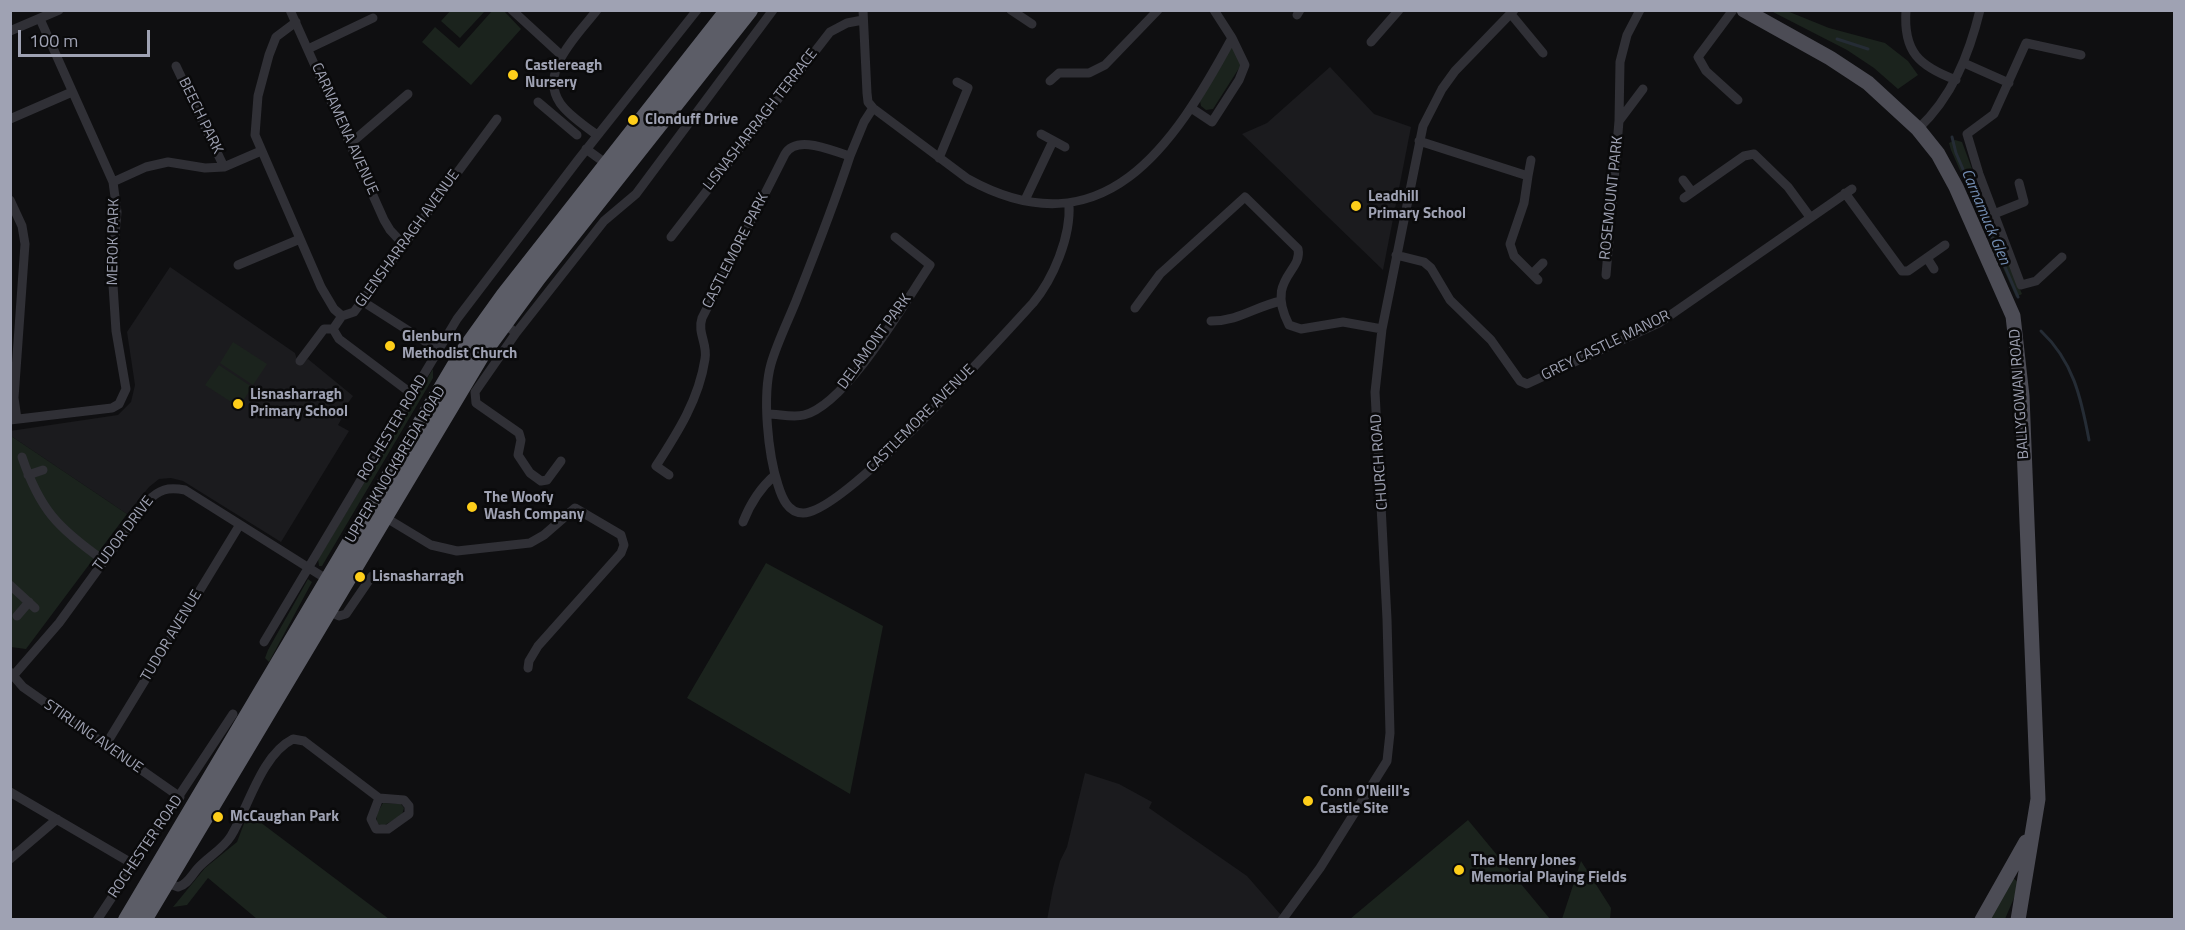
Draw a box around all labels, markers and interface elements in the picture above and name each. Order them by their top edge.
scale bar [21,18,153,56]
text: 100 m [29,27,78,54]
street label: LISNASHARRAGH TERRACE [700,46,822,194]
place label: Castlereagh Nursery [525,57,602,92]
street label: CARNAMENA AVENUE [307,60,381,198]
marker: Castlereagh Nursery [506,68,520,82]
street label: BEECH PARK [174,75,226,157]
place label: Clonduff Drive [645,111,738,129]
marker: Clonduff Drive [626,113,640,127]
street label: ROSEMOUNT PARK [1597,135,1627,261]
water label: Carnamuck Glen [1956,166,2014,268]
street label: GLENSHARRAGH AVENUE [352,167,464,311]
place label: Leadhill Primary School [1368,188,1466,223]
street label: CASTLEMORE PARK [699,190,773,312]
street label: MEROK PARK [104,198,124,286]
marker: Leadhill Primary School [1349,199,1363,213]
street label: DELAMONT PARK [834,291,916,393]
street label: GREY CASTLE MANOR [1539,307,1673,385]
place label: Glenburn Methodist Church [402,328,517,363]
street label: BALLYGOWAN ROAD [2006,328,2034,460]
marker: Glenburn Methodist Church [383,339,397,353]
street label: CASTLEMORE AVENUE [863,361,979,477]
street label: ROCHESTER ROAD [354,372,432,484]
street label: UPPER KNOCKBREDA ROAD [342,383,450,547]
place label: Lisnasharragh Primary School [250,386,348,421]
marker: Lisnasharragh Primary School [231,397,245,411]
street label: CHURCH ROAD [1368,413,1392,511]
place label: The Woofy Wash Company [484,489,584,524]
street label: TUDOR DRIVE [90,493,158,575]
marker: The Woofy Wash Company [465,500,479,514]
place label: Lisnasharragh [372,568,464,586]
marker: Lisnasharragh [353,570,367,584]
street label: TUDOR AVENUE [138,587,206,685]
street label: STIRLING AVENUE [40,696,146,778]
place label: Conn O'Neill's Castle Site [1320,783,1410,818]
street label: ROCHESTER ROAD [105,792,187,902]
marker: Conn O'Neill's Castle Site [1301,794,1315,808]
place label: McCaughan Park [230,808,339,826]
marker: McCaughan Park [211,810,225,824]
place label: The Henry Jones Memorial Playing Fields [1471,852,1627,887]
marker: The Henry Jones Memorial Playing Fields [1452,863,1466,877]

